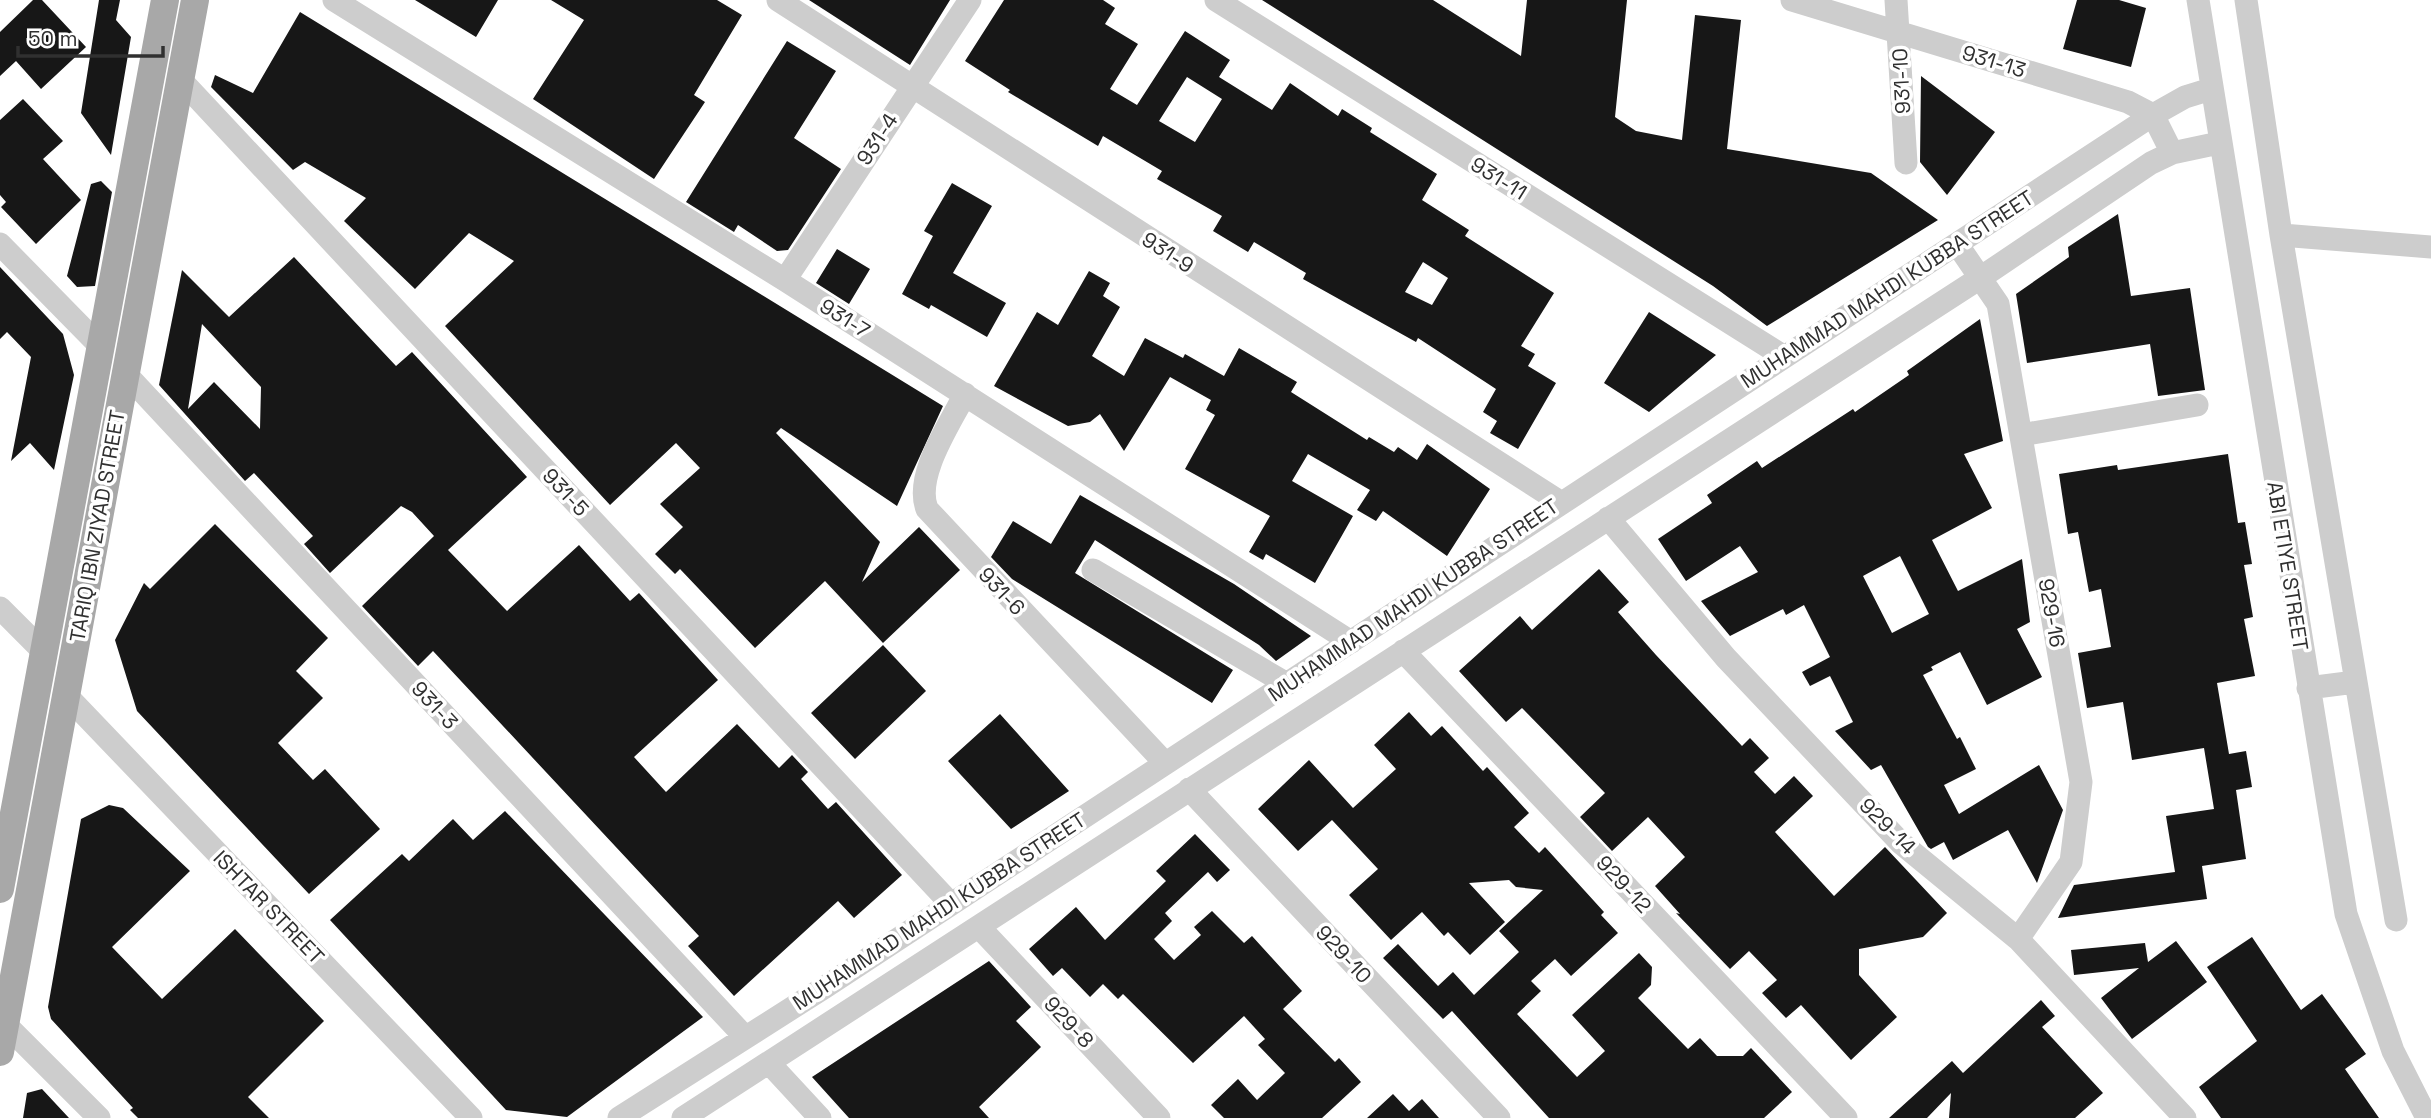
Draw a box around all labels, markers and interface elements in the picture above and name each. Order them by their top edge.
scale bar [18,14,163,58]
text: 50 m [28,25,78,52]
street label: 931-13 [1959,39,2029,83]
street label: 931-10 [1886,47,1916,115]
street label: 931-4 [850,108,904,170]
street label: 931-11 [1466,150,1532,206]
street label: MUHAMMAD MAHDI KUBBA STREET [1735,184,2039,394]
street label: 931-9 [1137,225,1199,279]
street label: 931-7 [815,292,875,344]
street label: TARIQ IBN ZIYAD STREET [63,408,131,644]
street label: 931-5 [537,462,595,522]
street label: ABI ETIYE STREET [2261,480,2315,652]
street label: MUHAMMAD MAHDI KUBBA STREET [1263,493,1563,707]
street label: 931-6 [973,561,1031,621]
street label: 929-16 [2033,576,2071,650]
street label: 931-3 [406,675,464,735]
street label: 929-14 [1854,792,1922,860]
street label: MUHAMMAD MAHDI KUBBA STREET [787,806,1091,1016]
street label: ISHTAR STREET [208,844,330,970]
street label: 929-12 [1590,849,1658,919]
street label: 929-10 [1310,919,1378,989]
street label: 929-8 [1038,991,1100,1053]

